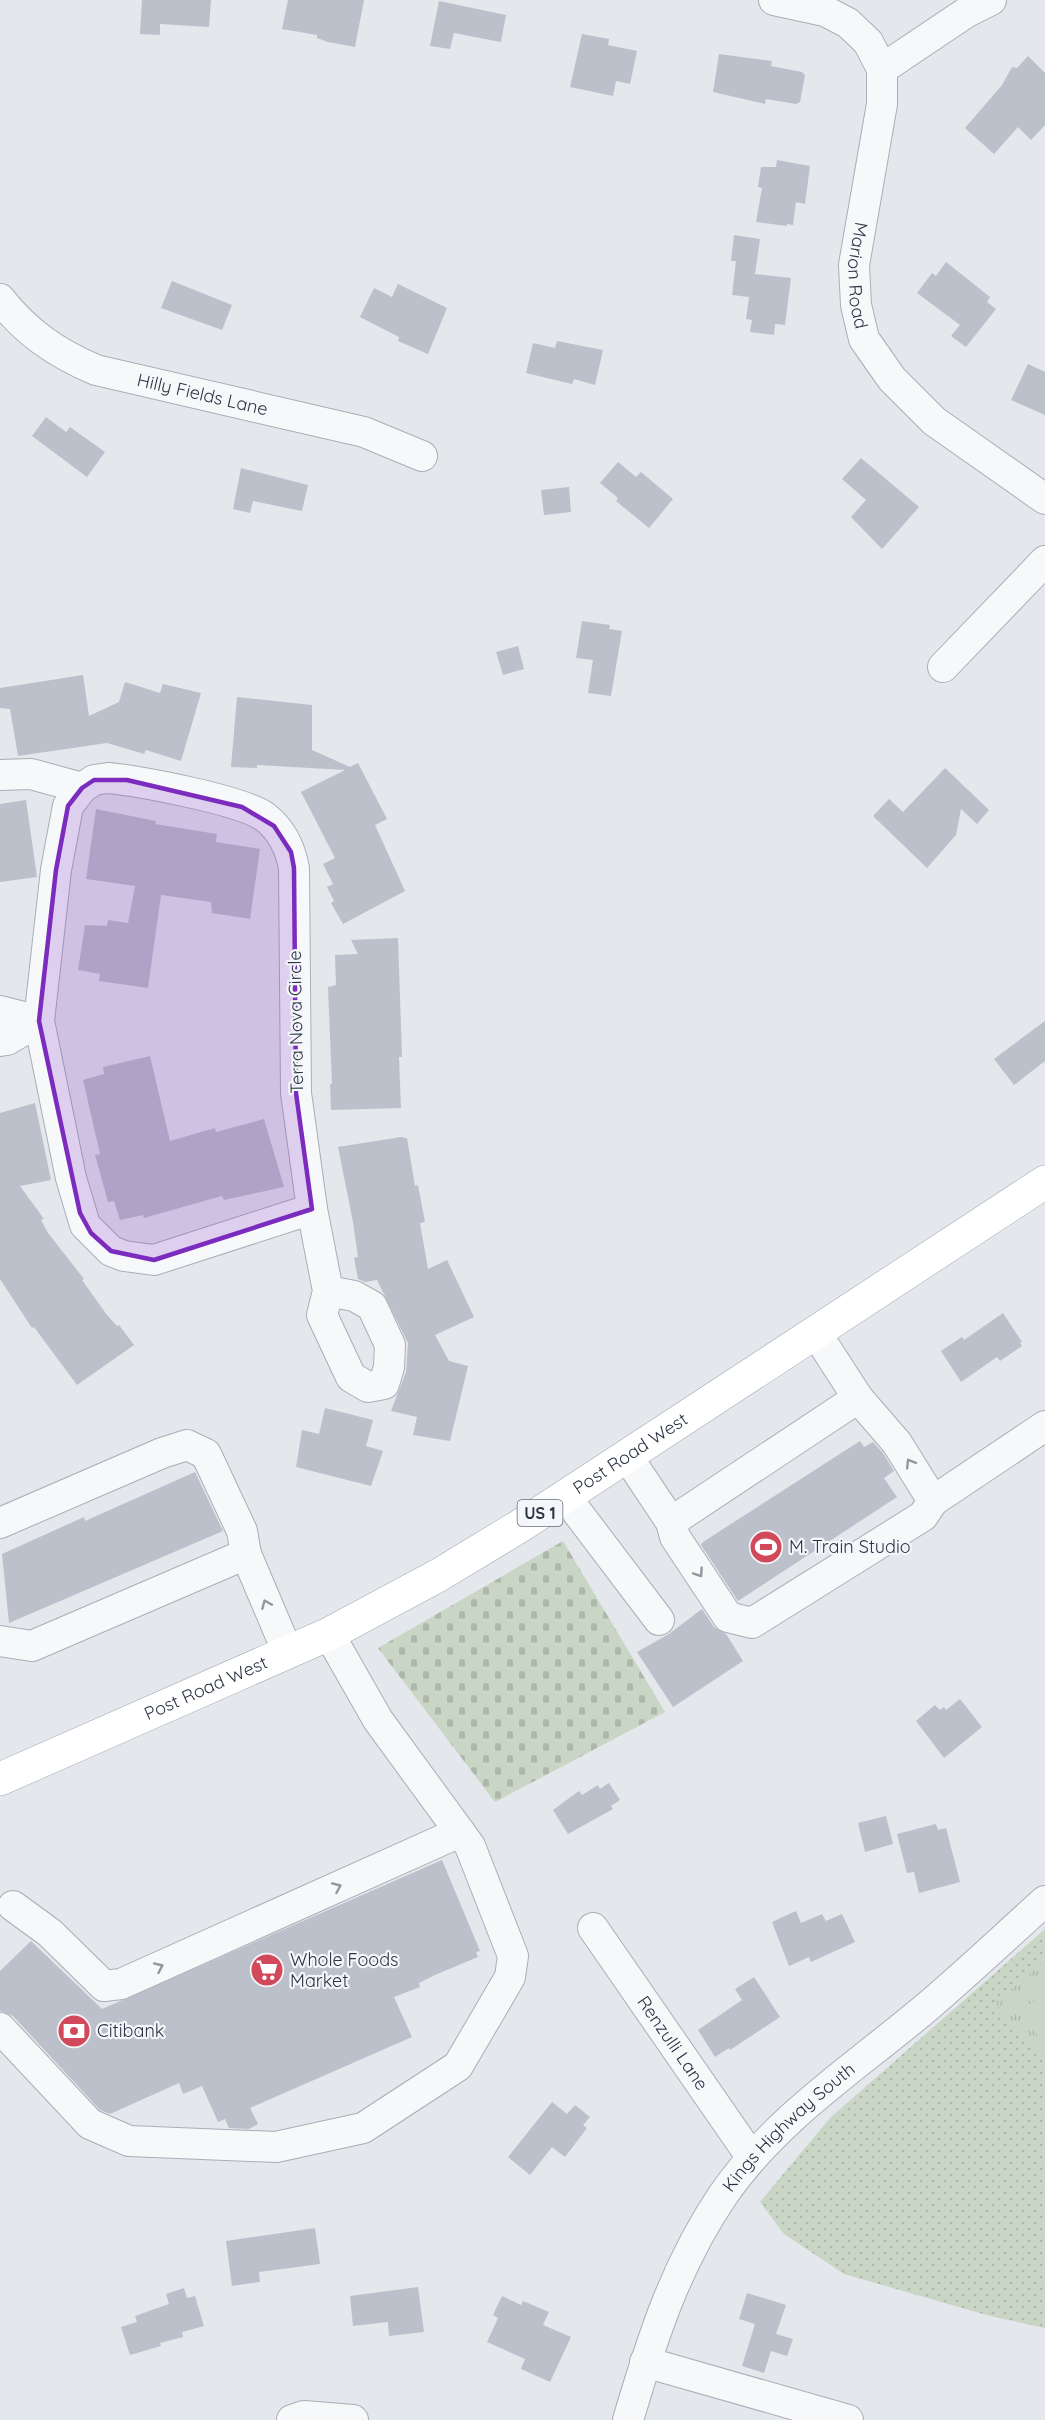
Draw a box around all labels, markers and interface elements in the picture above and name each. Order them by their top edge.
street label: Marion Road [842,220,873,331]
street label: Hilly Fields Lane [135,368,270,420]
street label: Terra Nova Circle [283,950,308,1094]
street label: Post Road West [568,1407,692,1499]
one-way arrow [905,1459,917,1469]
road number: US 1 [518,1500,562,1526]
sports icon: M. Train Studio [748,1529,784,1565]
place label: M. Train Studio [789,1535,911,1558]
one-way arrow [692,1566,703,1577]
one-way arrow [261,1599,273,1610]
street label: Post Road West [140,1651,271,1725]
one-way arrow [330,1883,341,1895]
place label: Whole Foods Market [290,1948,399,1992]
supermarket icon: Whole Foods Market [249,1952,285,1988]
one-way arrow [152,1962,163,1974]
street label: Renzulli Lane [632,1991,714,2094]
bank icon: Citibank [56,2013,92,2049]
place label: Citibank [97,2019,164,2042]
street label: Kings Highway South [717,2057,859,2196]

